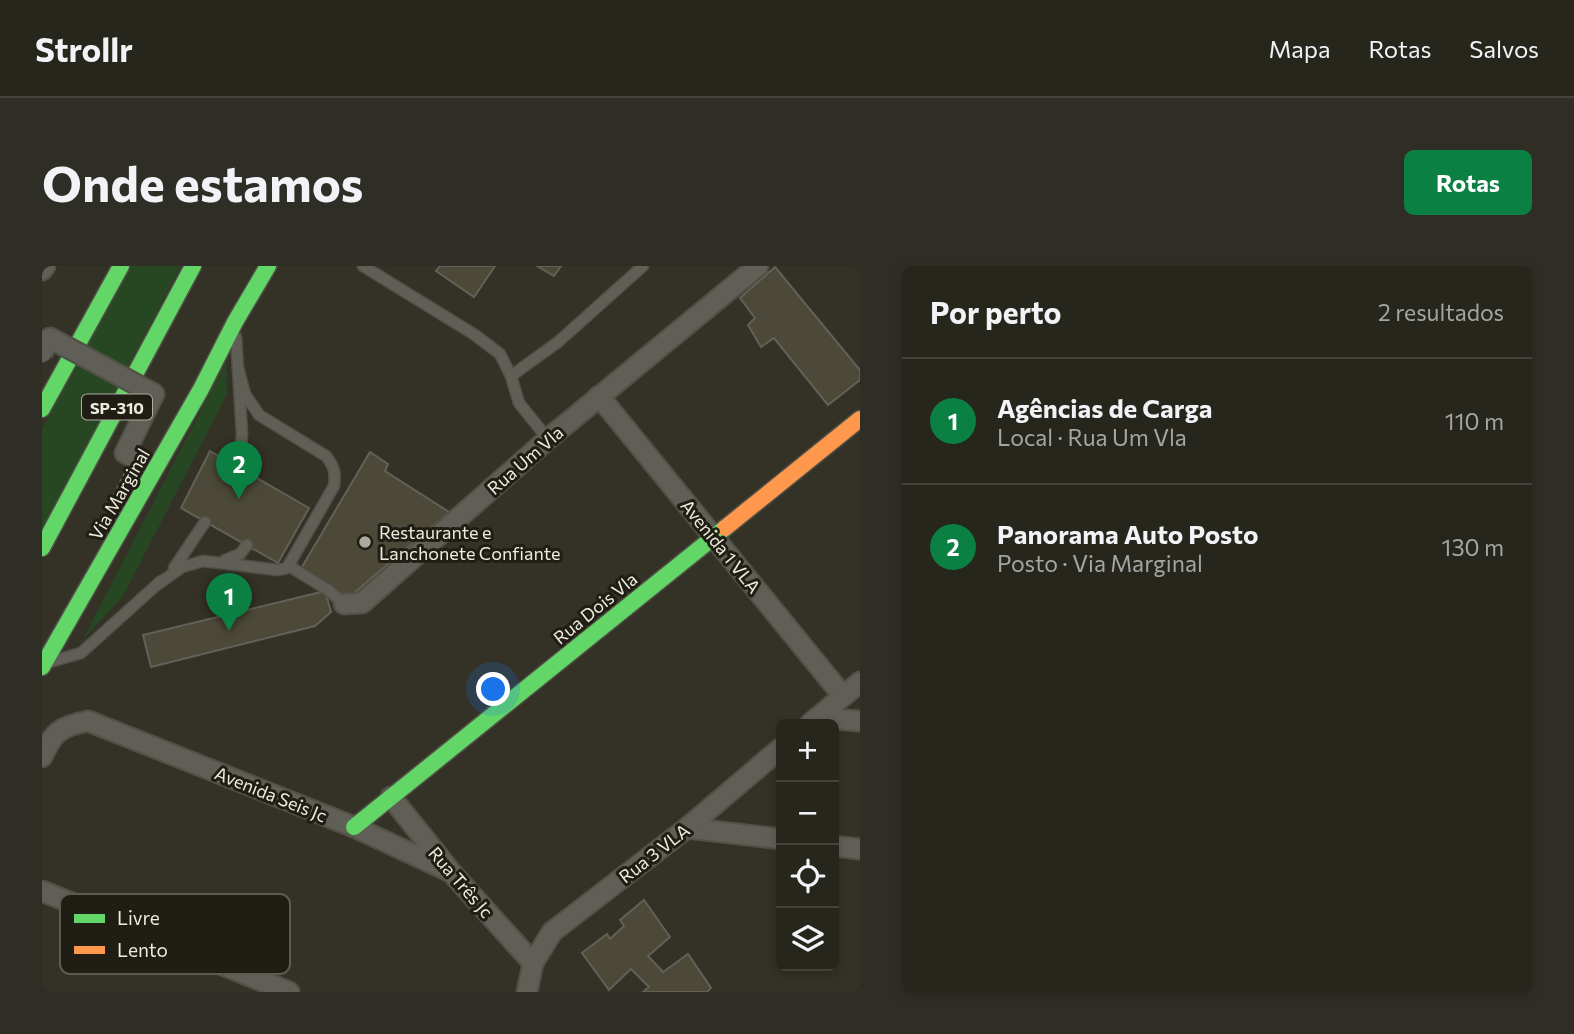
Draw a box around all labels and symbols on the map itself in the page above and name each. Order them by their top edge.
road number: SP-310 [82,394,152,420]
street label: Rua Um Vla [482,421,568,499]
pin: 2 [216,441,262,499]
street label: Via Marginal [84,444,154,544]
street label: Avenida 1 VLA [676,495,766,597]
place label: Restaurante e Lanchonete Confiante [379,521,560,564]
marker: Restaurante e Lanchonete Confiante [357,534,373,550]
street label: Rua Dois Vla [549,568,641,648]
pin: 1 [206,573,252,631]
your location [476,672,510,706]
street label: Avenida Seis Jc [212,762,330,826]
street label: Rua 3 VLA [614,819,694,887]
street label: Rua Três Jc [424,842,498,922]
legend [60,894,290,974]
text: Livre [117,906,160,929]
text: Lento [117,938,168,961]

